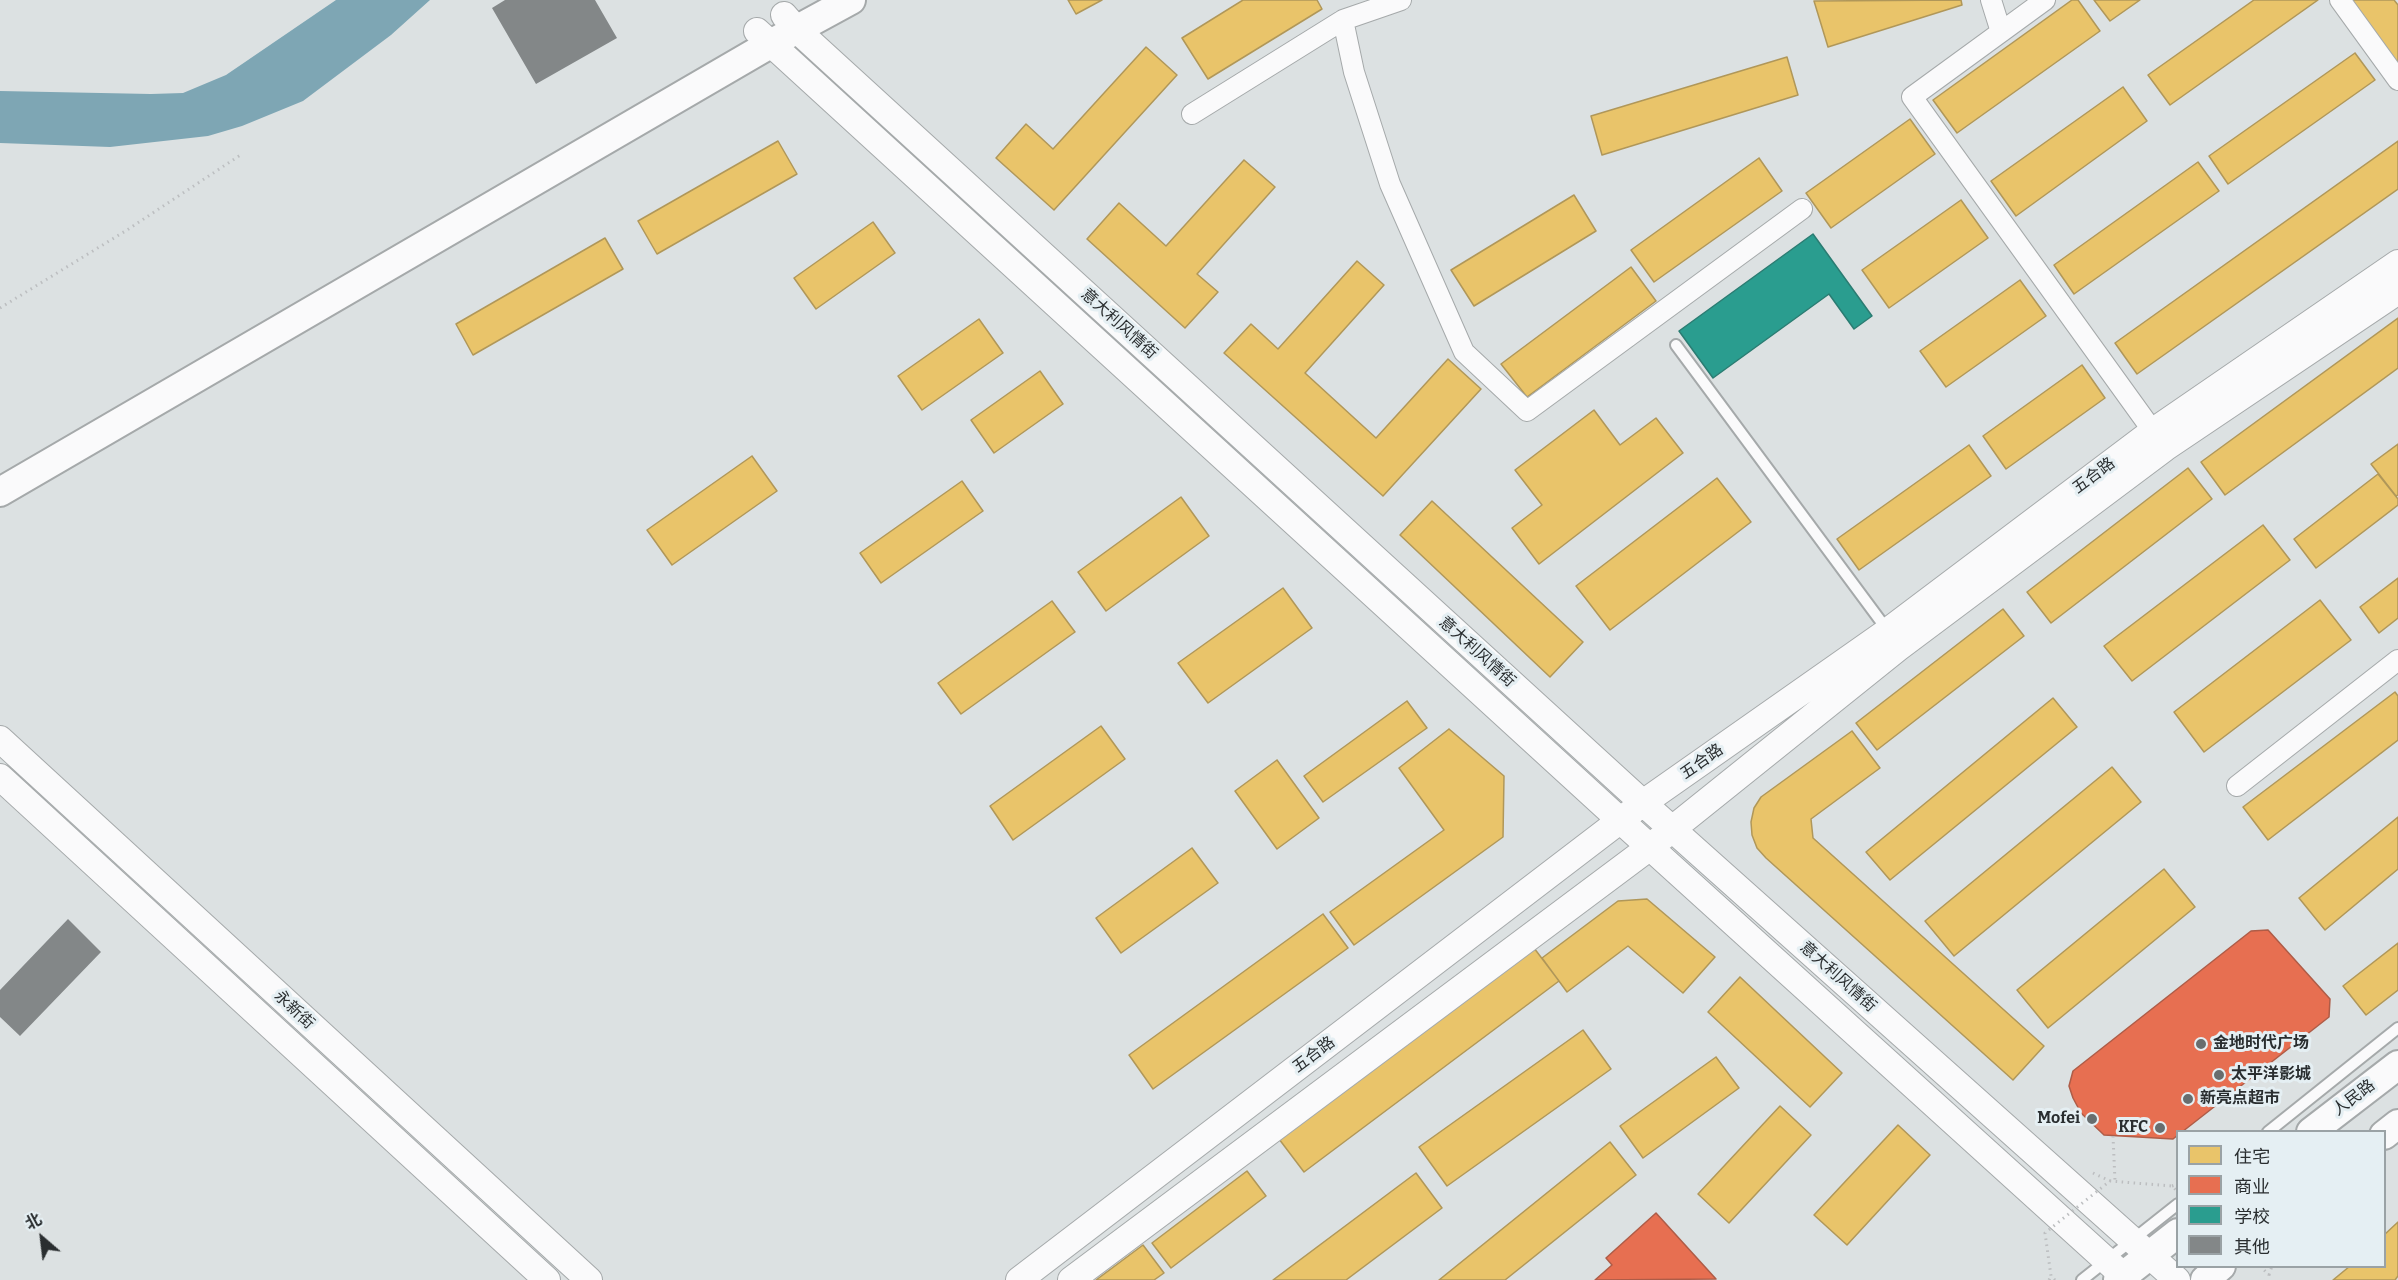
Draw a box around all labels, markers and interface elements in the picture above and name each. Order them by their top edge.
street label: 意大利风情街 [1077,285,1161,363]
street label: 五合路 [2069,454,2119,498]
street label: 意大利风情街 [1435,613,1519,691]
street label: 五合路 [1677,740,1727,784]
street label: 意大利风情街 [1796,938,1880,1016]
street label: 永新街 [270,987,318,1033]
street label: 五合路 [1289,1033,1339,1077]
place label: 金地时代广场 [2213,1034,2309,1054]
marker: 金地时代广场 [2194,1037,2208,1051]
place label: 太平洋影城 [2231,1065,2311,1085]
marker: 太平洋影城 [2212,1068,2226,1082]
street label: 人民路 [2329,1076,2379,1120]
place label: 新亮点超市 [2200,1089,2280,1109]
marker: 新亮点超市 [2181,1092,2195,1106]
place label: Mofei [2037,1109,2080,1129]
marker: Mofei [2085,1112,2099,1126]
place label: KFC [2118,1118,2148,1138]
marker: KFC [2153,1121,2167,1135]
legend [2176,1130,2386,1268]
text: 住宅 [2234,1146,2270,1168]
text: 商业 [2234,1176,2270,1198]
text: 学校 [2234,1206,2270,1228]
north arrow [12,1208,72,1268]
text: 北 [22,1210,45,1234]
text: 其他 [2234,1236,2270,1258]

